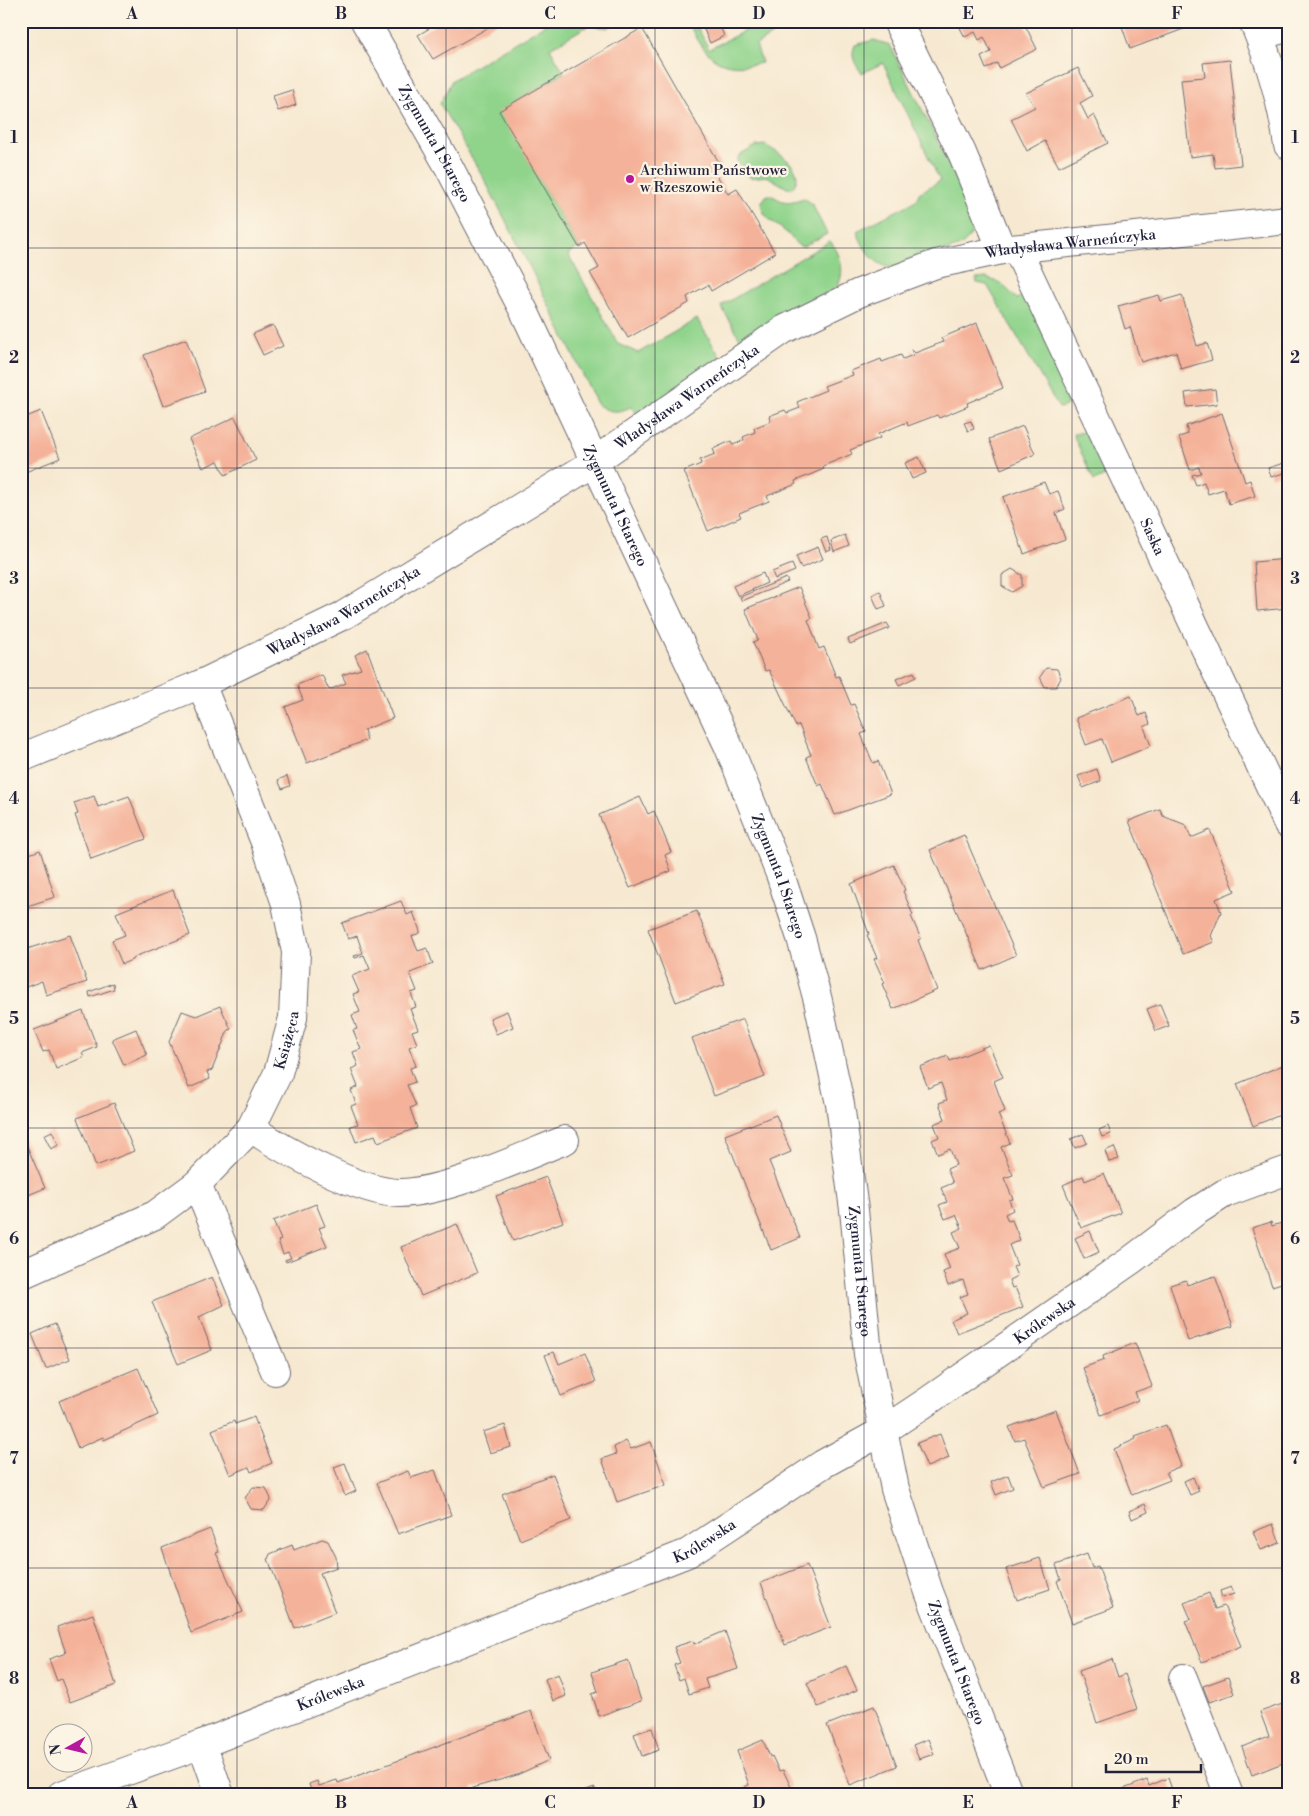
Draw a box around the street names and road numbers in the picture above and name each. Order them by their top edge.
street label: Zygmunta I Starego [394,81,475,206]
street label: Władysława Warneńczyka [982,224,1157,263]
street label: Władysława Warneńczyka [610,340,763,454]
street label: Zygmunta I Starego [579,442,652,569]
street label: Saska [1136,515,1170,559]
street label: Władysława Warneńczyka [263,561,424,661]
street label: Zygmunta I Starego [747,811,810,941]
street label: Książęca [270,1010,303,1072]
street label: Zygmunta I Starego [844,1205,876,1338]
street label: Królewska [1010,1292,1079,1348]
street label: Królewska [670,1514,740,1568]
street label: Zygmunta I Starego [924,1598,990,1727]
street label: Królewska [294,1672,367,1715]

